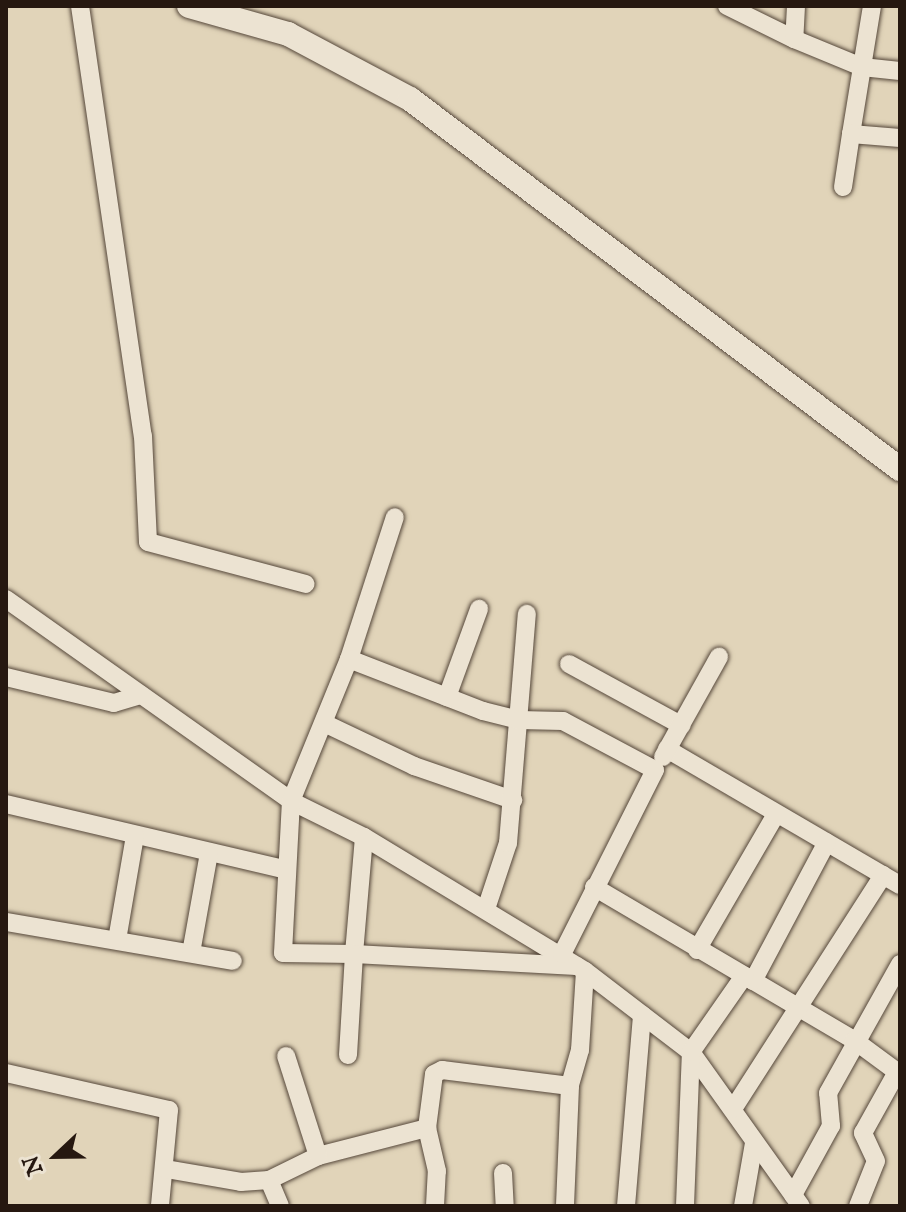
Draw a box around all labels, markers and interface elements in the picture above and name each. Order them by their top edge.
north arrow [16,1116,96,1196]
text: N [17,1151,50,1179]

